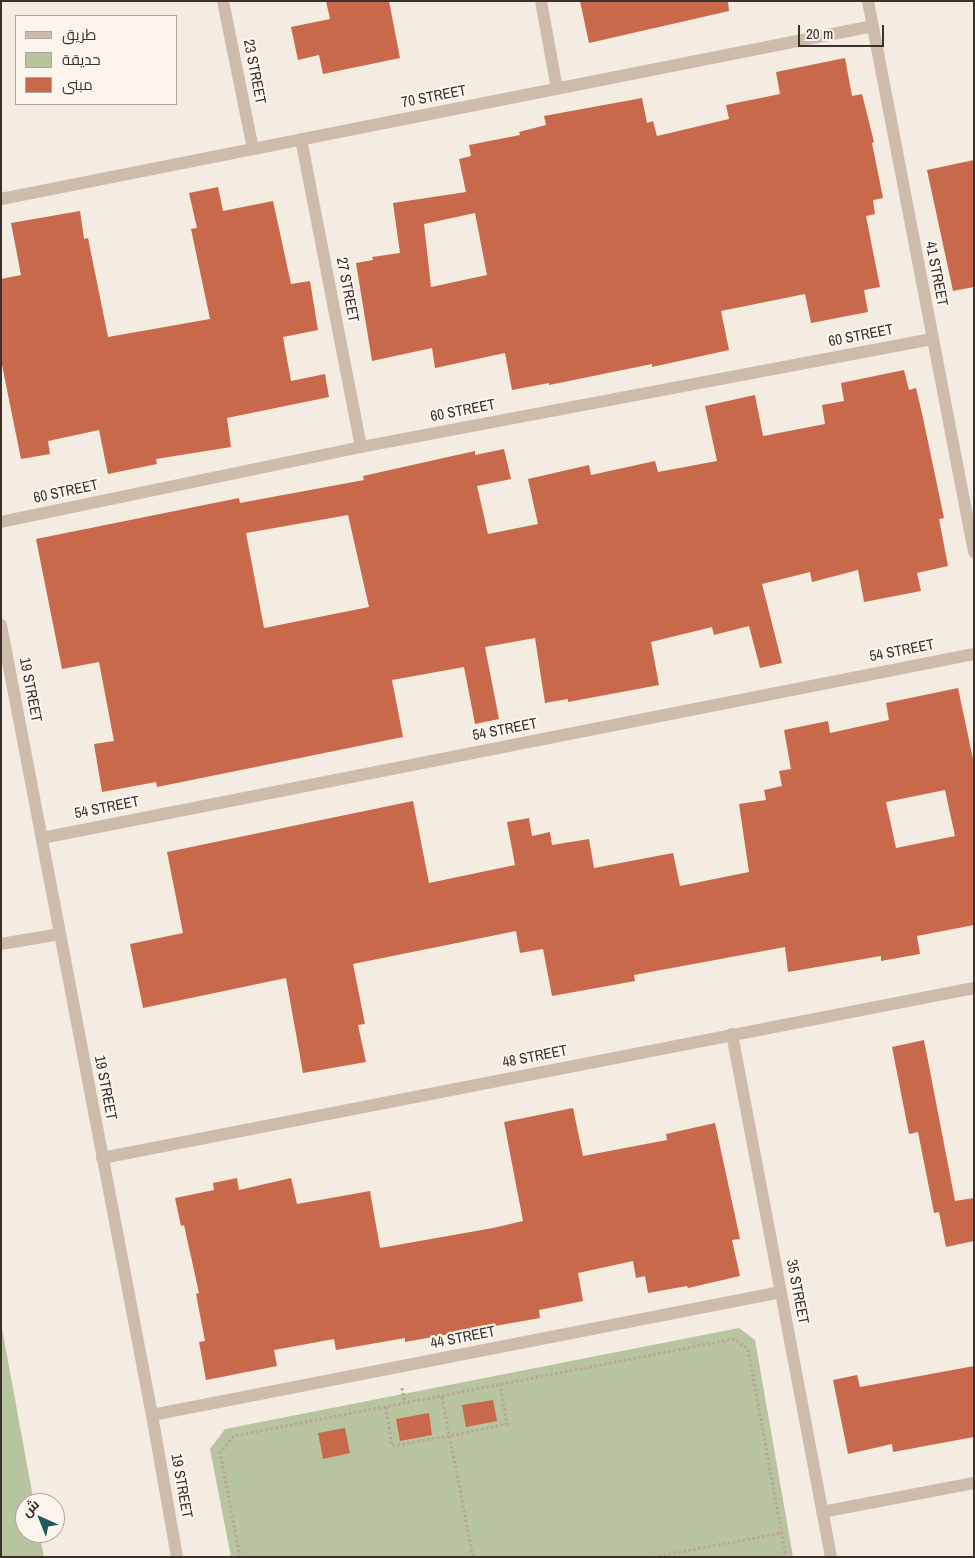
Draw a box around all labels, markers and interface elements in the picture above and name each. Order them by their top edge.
legend [15,15,178,105]
scale bar [800,15,886,47]
text: 20 m [806,23,833,44]
text: طريق [62,24,96,45]
street label: 23 STREET [239,38,269,106]
text: حديقة [62,49,101,70]
text: مبنى [62,74,93,95]
street label: 70 STREET [400,82,468,112]
street label: 41 STREET [921,240,951,308]
street label: 27 STREET [332,256,362,324]
street label: 60 STREET [827,321,895,351]
street label: 60 STREET [429,396,497,426]
street label: 60 STREET [32,476,100,508]
street label: 54 STREET [868,636,936,666]
street label: 19 STREET [15,656,45,724]
street label: 54 STREET [471,715,539,745]
street label: 54 STREET [73,793,141,823]
street label: 48 STREET [501,1042,569,1072]
street label: 19 STREET [90,1054,120,1122]
street label: 35 STREET [782,1258,812,1326]
street label: 44 STREET [429,1323,497,1353]
street label: 19 STREET [166,1452,196,1520]
north arrow [15,1493,65,1543]
text: ش [18,1495,43,1521]

